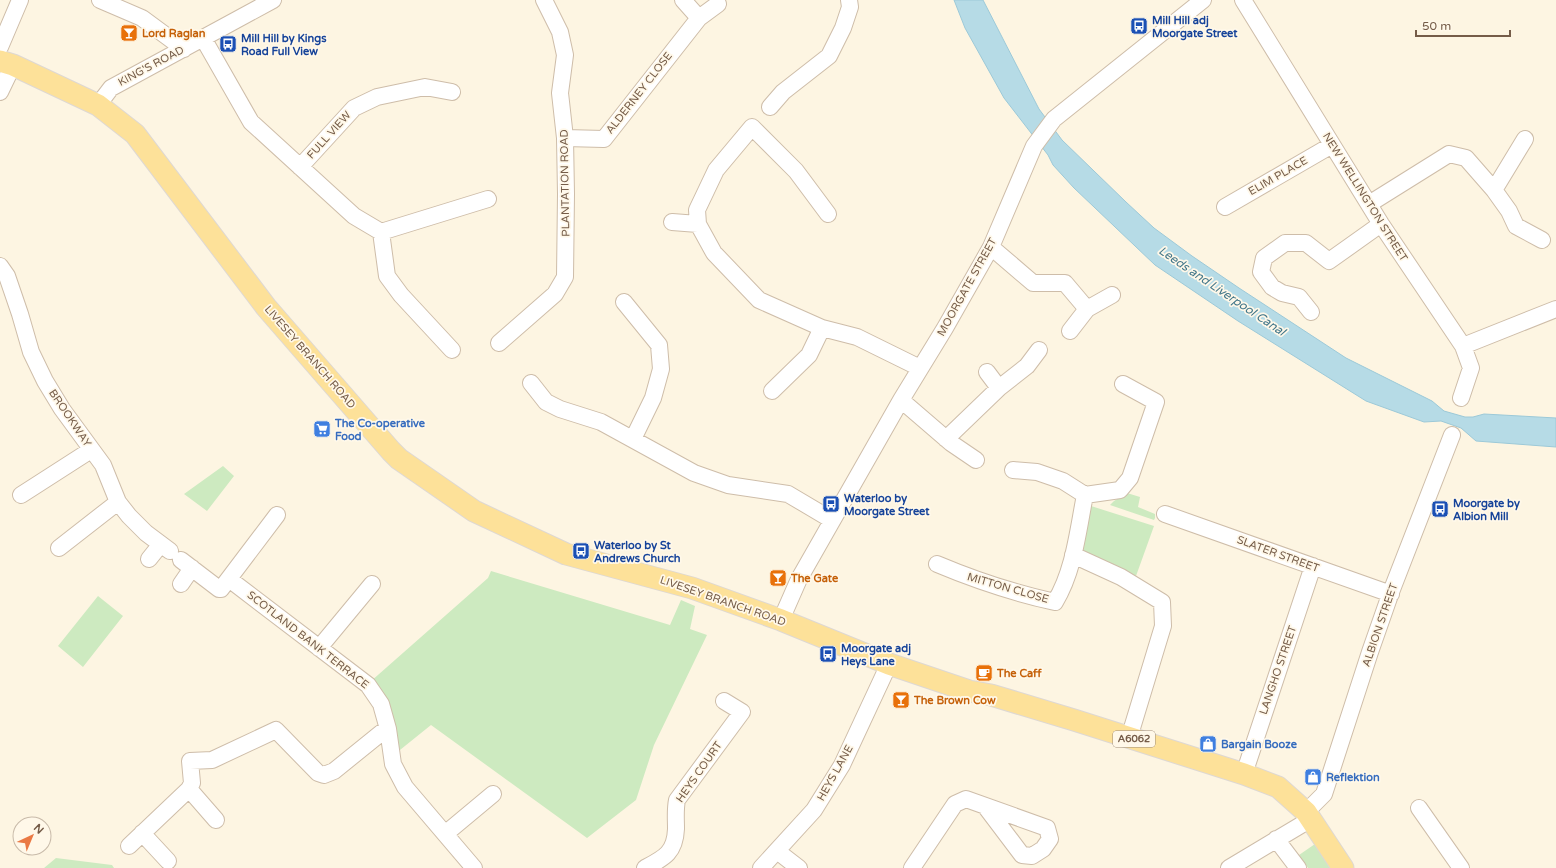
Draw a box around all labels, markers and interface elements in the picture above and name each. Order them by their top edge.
scale bar [1416,12,1510,38]
place label: Mill Hill adj Moorgate Street [1152,14,1238,41]
bus stop icon: Mill Hill adj Moorgate Street [1129,16,1149,36]
text: 50 m [1422,19,1451,33]
bar icon: Lord Raglan [119,23,139,43]
place label: Lord Raglan [142,27,206,41]
place label: Mill Hill by Kings Road Full View [241,32,327,58]
bus stop icon: Mill Hill by Kings Road Full View [218,34,238,54]
street label: KING'S ROAD [116,43,186,89]
street label: ALDERNEY CLOSE [603,50,675,136]
street label: FULL VIEW [304,109,354,161]
street label: PLANTATION ROAD [558,129,572,237]
street label: NEW WELLINGTON STREET [1320,130,1410,264]
street label: ELIM PLACE [1246,154,1310,198]
street label: MOORGATE STREET [935,235,1000,338]
water label: Leeds and Liverpool Canal [1156,243,1290,340]
street label: LIVESEY BRANCH ROAD [262,303,358,411]
street label: BROOKWAY [46,387,94,449]
place label: The Co-operative Food [334,417,426,443]
supermarket icon: The Co-operative Food [312,419,332,439]
place label: Waterloo by Moorgate Street [844,492,930,519]
bus stop icon: Waterloo by Moorgate Street [821,494,841,514]
place label: Moorgate by Albion Mill [1453,497,1520,523]
bus stop icon: Moorgate by Albion Mill [1430,499,1450,519]
street label: SLATER STREET [1235,533,1321,575]
place label: Waterloo by St Andrews Church [594,539,681,565]
bus stop icon: Waterloo by St Andrews Church [571,541,591,561]
bar icon: The Gate [768,568,788,588]
street label: MITTON CLOSE [966,570,1050,606]
place label: The Gate [790,572,839,585]
street label: LIVESEY BRANCH ROAD [658,573,788,629]
street label: ALBION STREET [1360,581,1400,669]
street label: SCOTLAND BANK TERRACE [245,588,371,692]
street label: LANGHO STREET [1257,624,1299,716]
place label: Moorgate adj Heys Lane [841,642,911,669]
bus stop icon: Moorgate adj Heys Lane [818,644,838,664]
cafe icon: The Caff [974,663,994,683]
place label: The Caff [996,667,1042,680]
bar icon: The Brown Cow [891,690,911,710]
place label: The Brown Cow [913,694,996,707]
road number: A6062 [1113,731,1155,747]
shop icon: Bargain Booze [1198,734,1218,754]
place label: Bargain Booze [1221,738,1298,752]
street label: HEYS COURT [673,739,725,805]
street label: HEYS LANE [814,743,856,803]
shop icon: Reflektion [1303,767,1323,787]
place label: Reflektion [1326,771,1380,784]
north arrow [12,816,52,856]
text: N [31,821,46,837]

